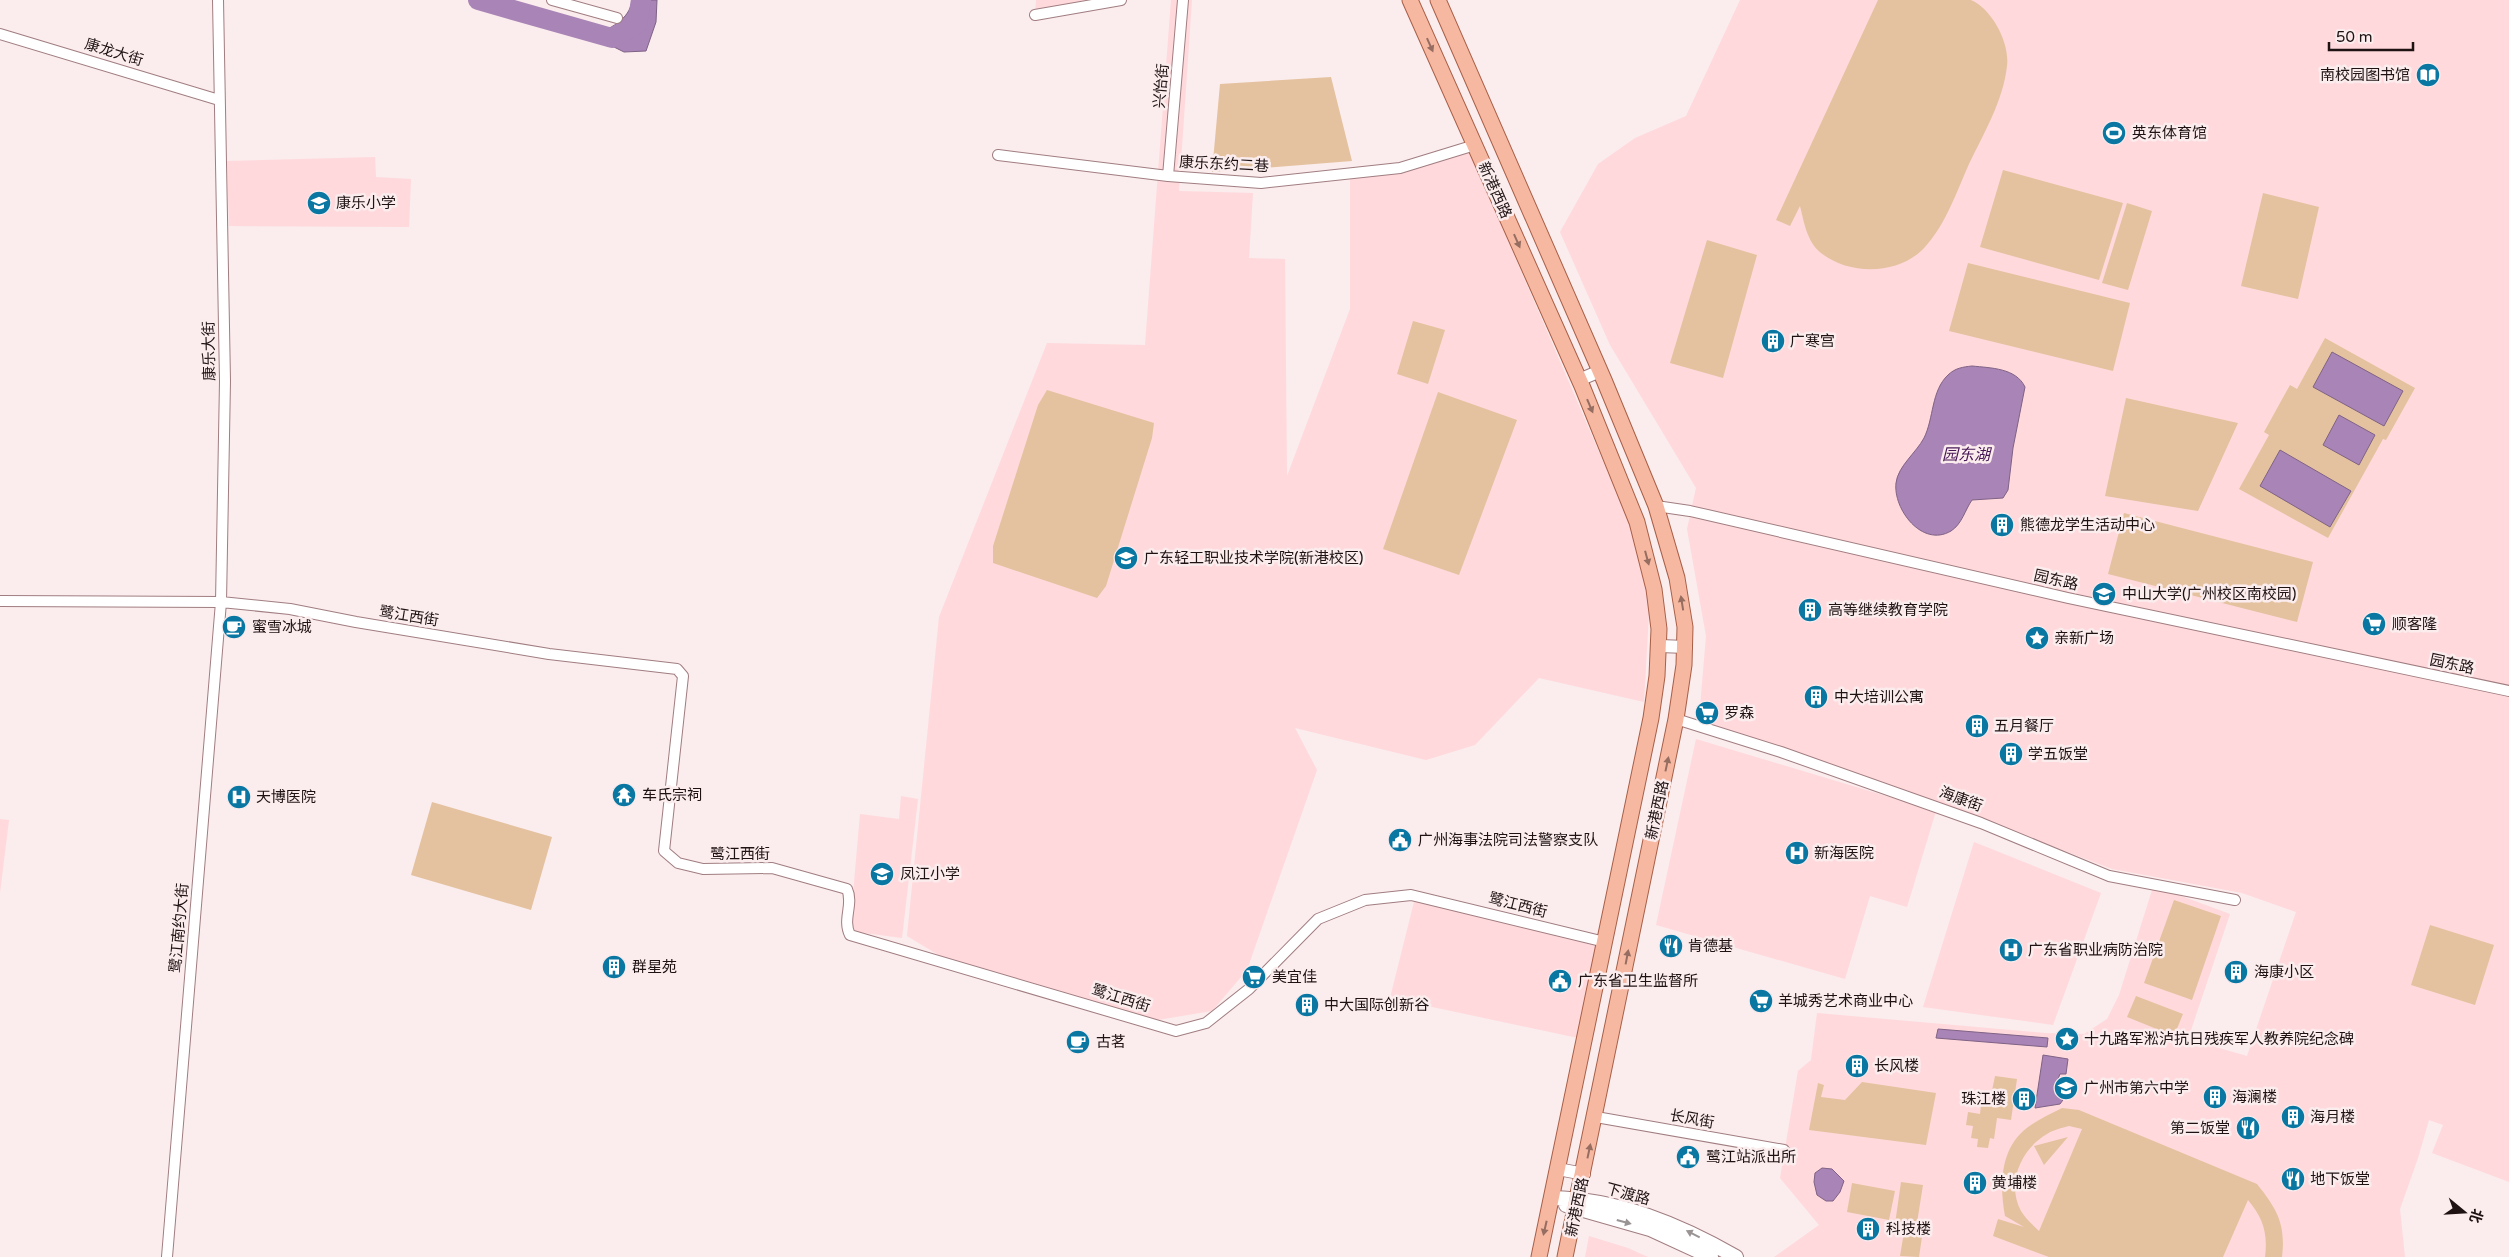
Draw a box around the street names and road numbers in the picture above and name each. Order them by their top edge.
street label: 康龙大街 [83,35,145,69]
street label: 兴怡街 [1150,63,1172,109]
street label: 康乐东约二巷 [1179,153,1269,175]
street label: 新港西路 [1475,159,1515,221]
street label: 康乐大街 [199,321,219,381]
street label: 园东路 [2032,566,2080,594]
street label: 鹭江西街 [378,602,440,630]
street label: 园东路 [2428,651,2476,677]
street label: 新港西路 [1642,779,1672,841]
street label: 海康街 [1937,783,1985,815]
street label: 鹭江西街 [710,845,770,863]
street label: 鹭江南约大街 [166,882,192,974]
street label: 鹭江西街 [1487,889,1549,921]
street label: 鹭江西街 [1090,981,1152,1015]
street label: 长风街 [1668,1106,1716,1132]
street label: 新港西路 [1562,1176,1592,1238]
street label: 下渡路 [1604,1179,1652,1209]

